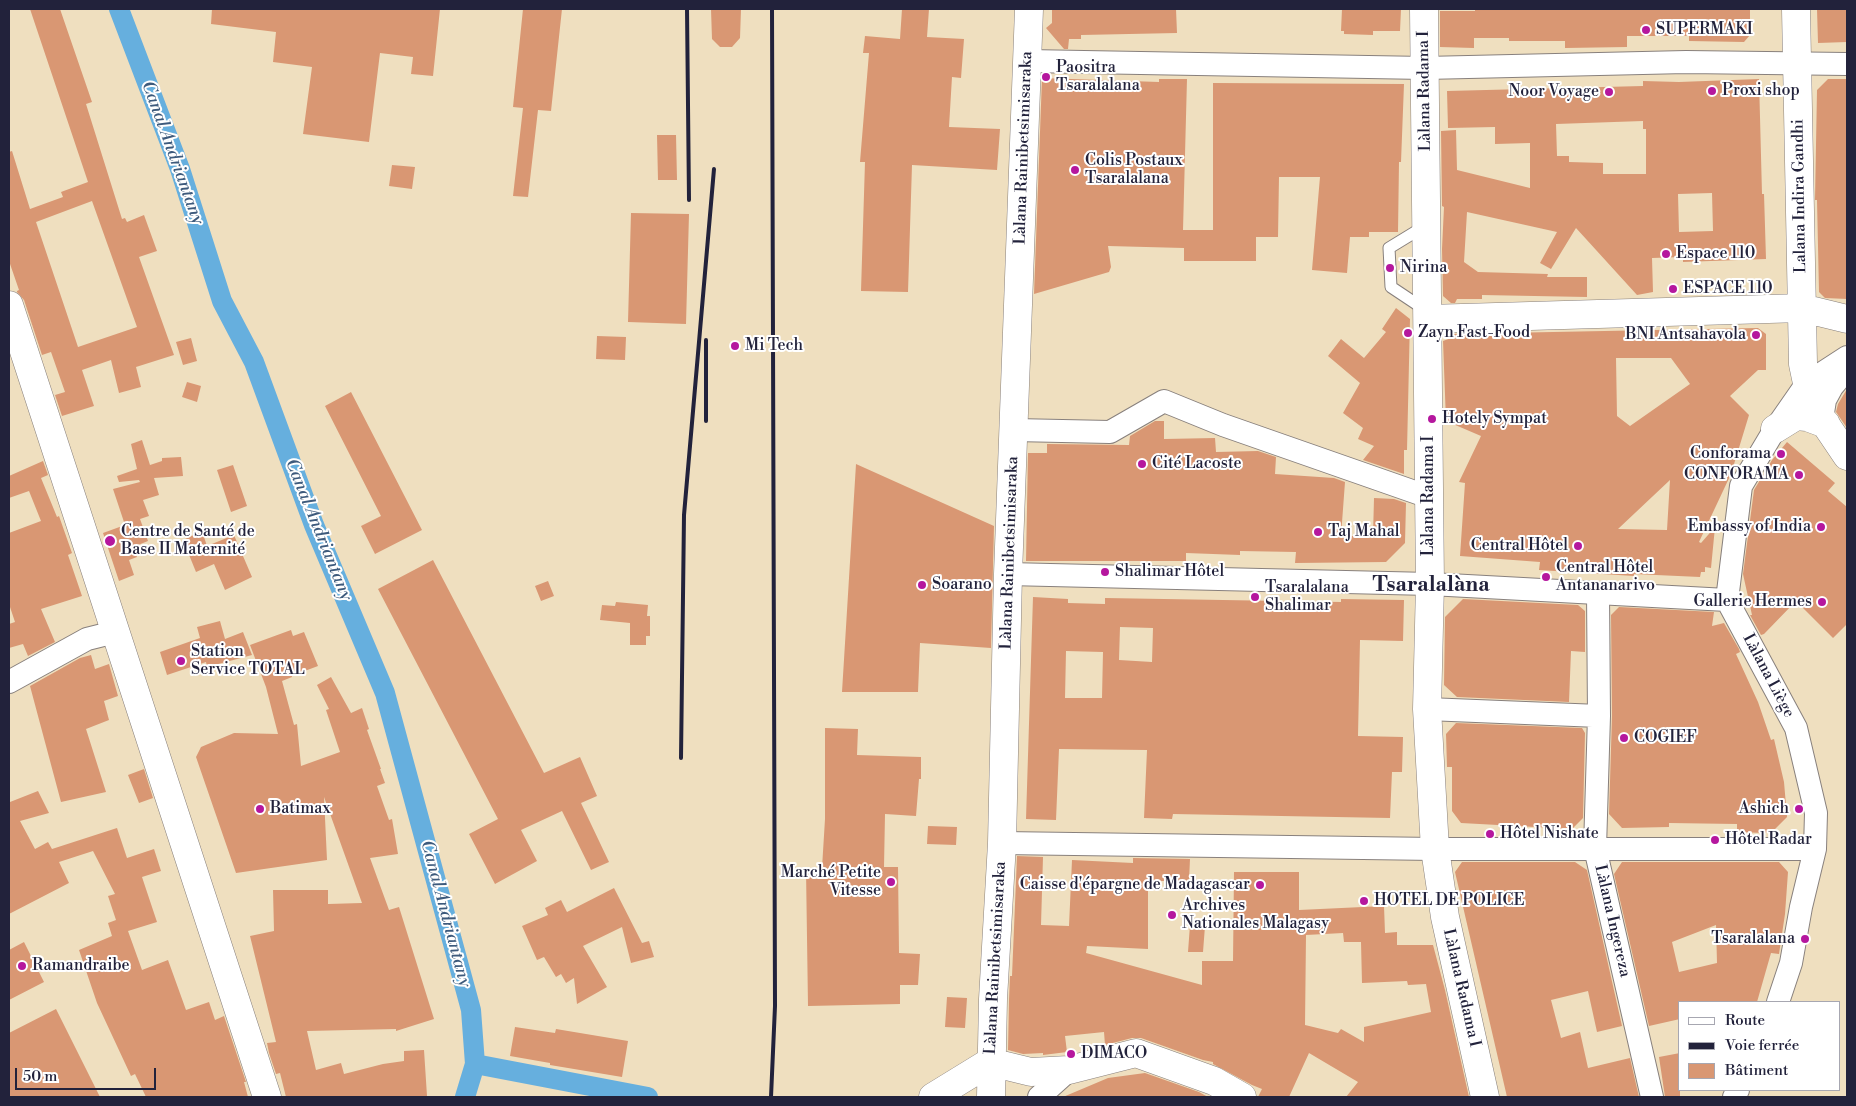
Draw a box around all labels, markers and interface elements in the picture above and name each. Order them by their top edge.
place label: SUPERMAKI [1656,20,1753,40]
marker: SUPERMAKI [1640,24,1652,36]
street label: Làlana Radama I [1414,31,1436,151]
street label: Làlana Rainibetsimisaraka [1011,51,1037,245]
place label: Paositra Tsaralalana [1056,58,1140,96]
marker: Paositra Tsaralalana [1040,71,1052,83]
water label: Canal Andriantany [136,78,208,228]
place label: Proxi shop [1722,81,1800,101]
place label: Noor Voyage [1508,82,1599,102]
marker: Proxi shop [1706,85,1718,97]
marker: Noor Voyage [1603,86,1615,98]
street label: Lalana Indira Gandhi [1789,119,1811,273]
place label: Colis Postaux Tsaralalana [1085,151,1183,189]
marker: Colis Postaux Tsaralalana [1069,164,1081,176]
place label: Espace 110 [1676,244,1755,264]
marker: Espace 110 [1660,248,1672,260]
place label: Nirina [1400,258,1447,278]
marker: Nirina [1384,262,1396,274]
place label: ESPACE 110 [1683,279,1773,299]
marker: ESPACE 110 [1667,283,1679,295]
place label: Zayn Fast-Food [1418,323,1530,343]
place label: BNI Antsahavola [1625,325,1746,345]
marker: Zayn Fast-Food [1402,327,1414,339]
marker: BNI Antsahavola [1750,329,1762,341]
place label: Mi Tech [745,336,803,356]
marker: Mi Tech [729,340,741,352]
place label: Hotely Sympat [1442,409,1547,429]
marker: Hotely Sympat [1426,413,1438,425]
street label: Làlana Radama I [1419,436,1439,556]
place label: Conforama [1690,444,1771,464]
marker: Conforama [1775,448,1787,460]
place label: Cité Lacoste [1152,454,1242,474]
water label: Canal Andriantany [280,456,356,604]
street label: Làlana Rainibetsimisaraka [997,456,1023,650]
marker: Cité Lacoste [1136,458,1148,470]
place label: CONFORAMA [1684,465,1789,485]
marker: CONFORAMA [1793,469,1805,481]
place label: Embassy of India [1687,517,1811,537]
marker: Embassy of India [1815,521,1827,533]
place label: Centre de Santé de Base II Maternité [121,522,255,560]
place label: Taj Mahal [1328,522,1399,542]
marker: Taj Mahal [1312,526,1324,538]
marker: Centre de Santé de Base II Maternité [103,534,117,548]
place label: Central Hôtel [1471,536,1568,556]
marker: Central Hôtel [1572,540,1584,552]
place label: Central Hôtel Antananarivo [1556,558,1655,596]
place label: Shalimar Hôtel [1115,562,1224,582]
marker: Shalimar Hôtel [1099,566,1111,578]
marker: Central Hôtel Antananarivo [1540,571,1552,583]
district label: Tsaralalàna [1372,573,1490,599]
place label: Soarano [932,575,992,595]
place label: Tsaralalana Shalimar [1265,578,1349,616]
marker: Soarano [916,579,928,591]
marker: Tsaralalana Shalimar [1249,591,1261,603]
place label: Gallerie Hermes [1693,592,1812,612]
marker: Gallerie Hermes [1816,596,1828,608]
street label: Làlana Liège [1738,631,1798,721]
place label: Station Service TOTAL [191,642,305,680]
marker: Station Service TOTAL [175,655,187,667]
place label: COGIEF [1634,728,1697,748]
marker: COGIEF [1618,732,1630,744]
place label: Batimax [270,799,330,819]
place label: Ashich [1739,799,1789,819]
marker: Batimax [254,803,266,815]
marker: Ashich [1793,803,1805,815]
place label: Hôtel Nishate [1500,824,1599,844]
marker: Hôtel Nishate [1484,828,1496,840]
place label: Hôtel Radar [1725,830,1812,850]
marker: Hôtel Radar [1709,834,1721,846]
water label: Canal Andriantany [415,838,475,990]
street label: Làlana Rainibetsimisaraka [981,861,1011,1055]
place label: Marché Petite Vitesse [781,863,881,901]
street label: Làlana Ingereza [1590,863,1634,979]
place label: Caisse d'épargne de Madagascar [1020,875,1250,895]
marker: Marché Petite Vitesse [885,876,897,888]
marker: Caisse d'épargne de Madagascar [1254,879,1266,891]
place label: HOTEL DE POLICE [1374,891,1524,911]
marker: HOTEL DE POLICE [1358,895,1370,907]
place label: Archives Nationales Malagasy [1182,896,1329,934]
marker: Archives Nationales Malagasy [1166,909,1178,921]
street label: Làlana Radama I [1438,927,1484,1049]
place label: Tsaralalana [1711,929,1795,949]
marker: Tsaralalana [1799,933,1811,945]
place label: Ramandraibe [32,956,130,976]
marker: Ramandraibe [16,960,28,972]
legend [1678,1001,1841,1091]
text: Route [1725,1011,1765,1030]
text: Voie ferrée [1725,1036,1799,1055]
place label: DIMACO [1081,1044,1147,1064]
marker: DIMACO [1065,1048,1077,1060]
scale bar [18,1058,159,1090]
text: Bâtiment [1725,1061,1788,1080]
text: 50 m [23,1067,57,1086]

